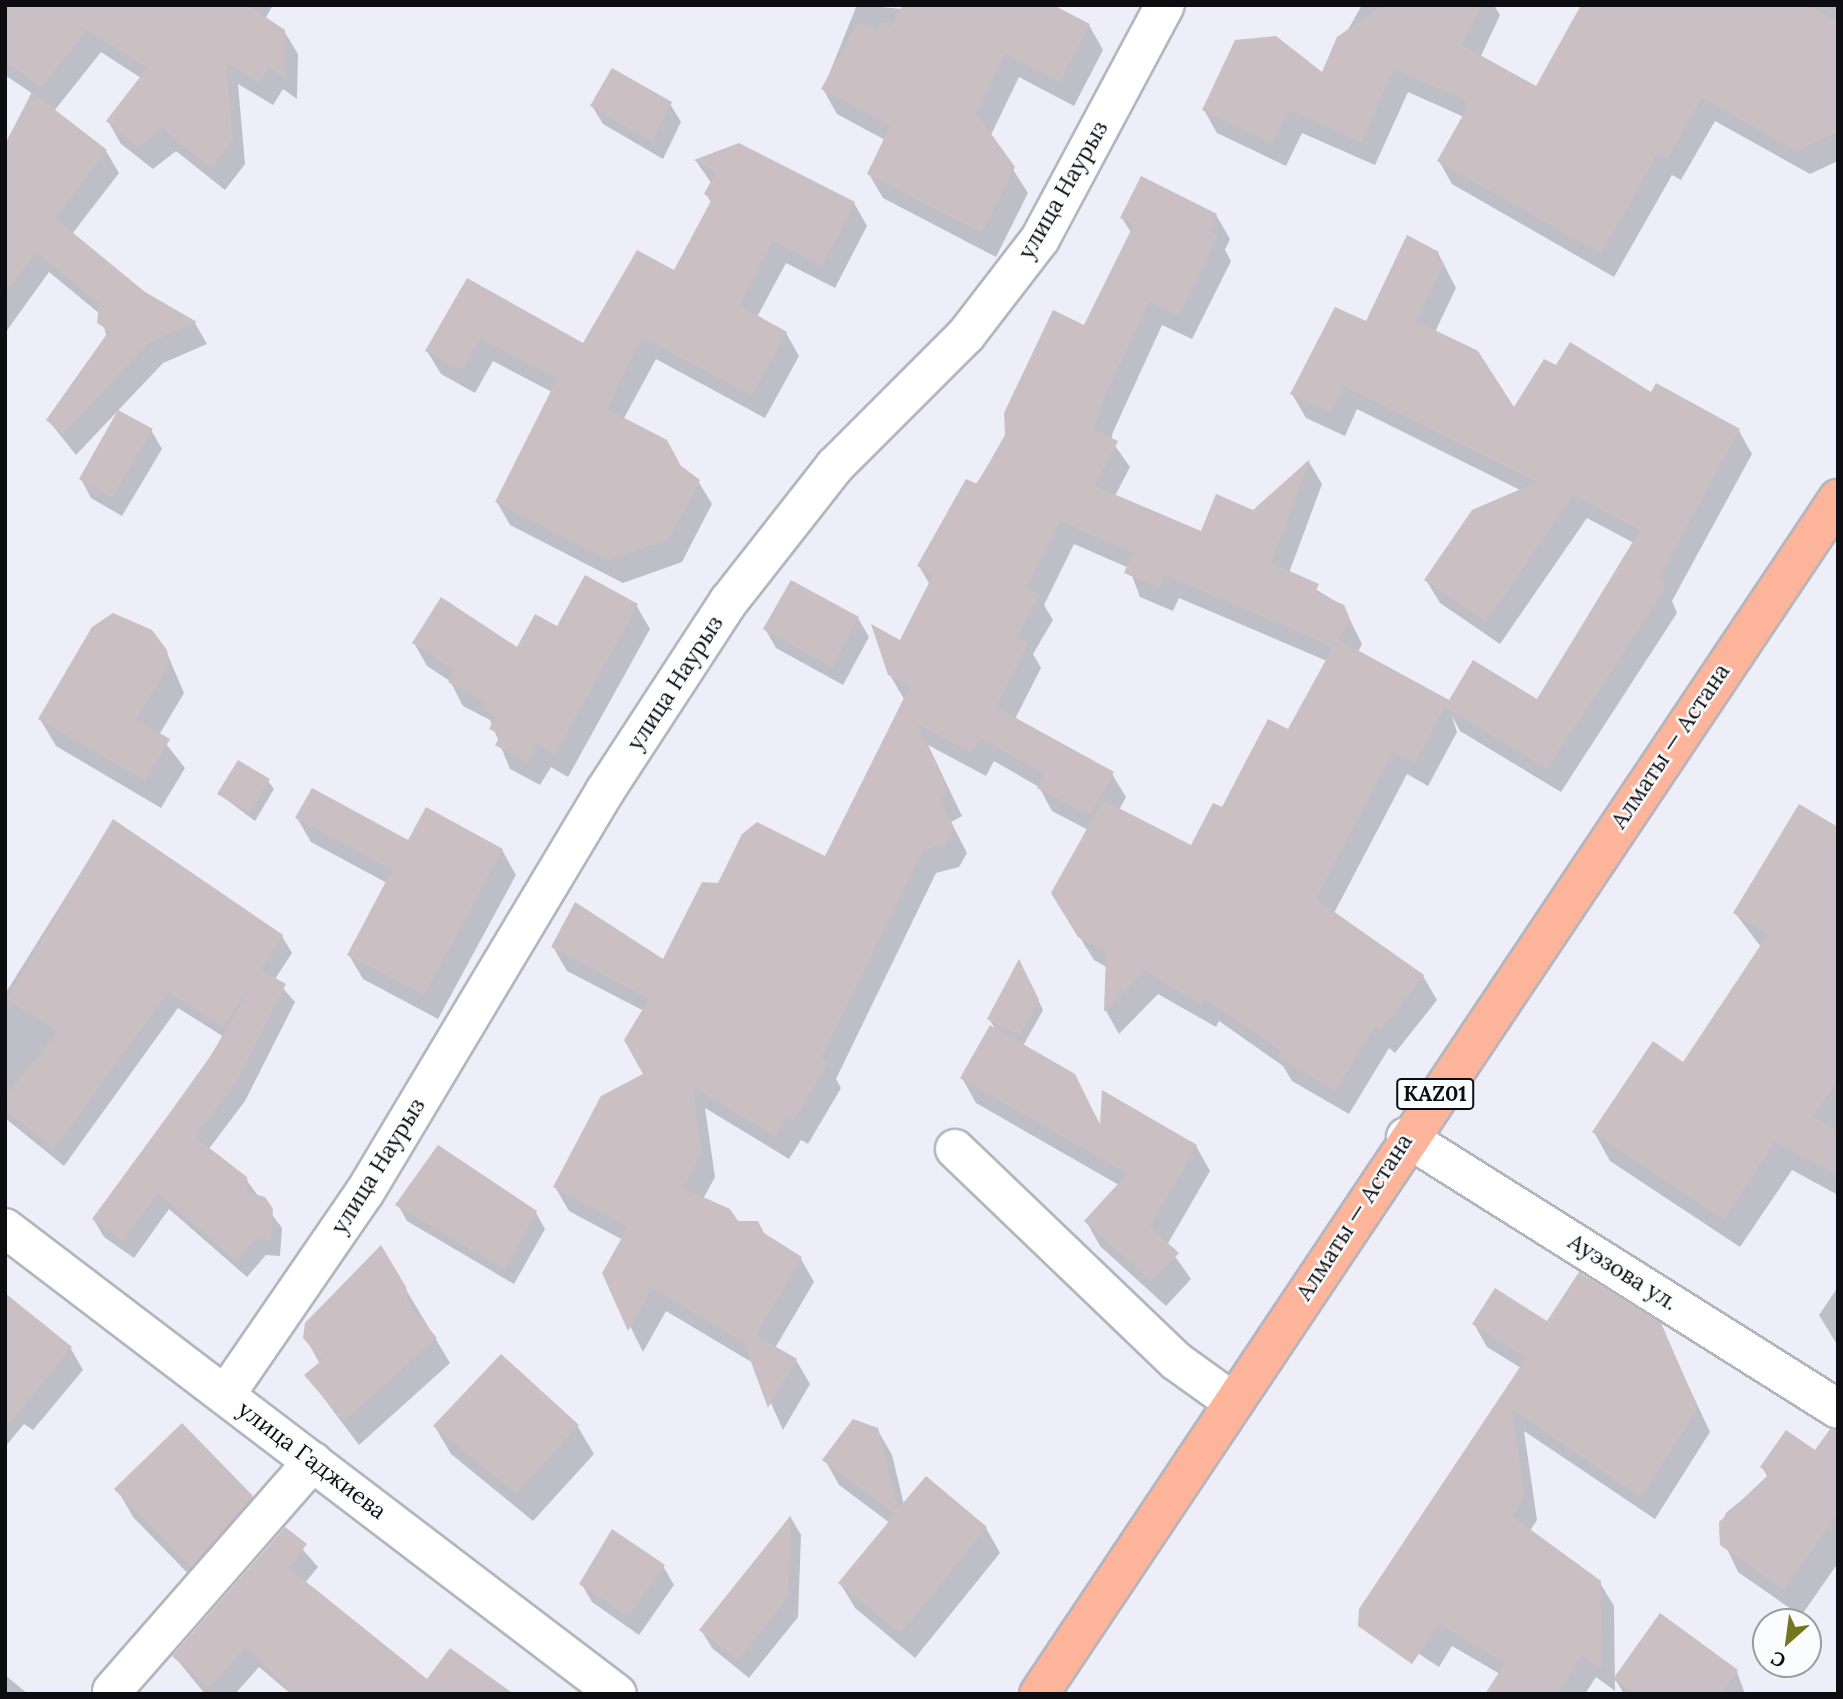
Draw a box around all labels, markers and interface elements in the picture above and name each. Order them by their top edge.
street label: улица Наурыз [1012,116,1114,264]
street label: улица Наурыз [621,610,729,756]
street label: Алматы — Астана [1605,658,1735,834]
road number: KАZ01 [1395,1076,1475,1112]
street label: улица Наурыз [325,1093,431,1239]
street label: Алматы — Астана [1290,1129,1418,1305]
street label: Ауэзова ул. [1563,1228,1683,1316]
street label: улица Гаджиева [232,1395,392,1525]
north arrow [1752,1608,1822,1678]
text: С [1767,1646,1789,1673]

